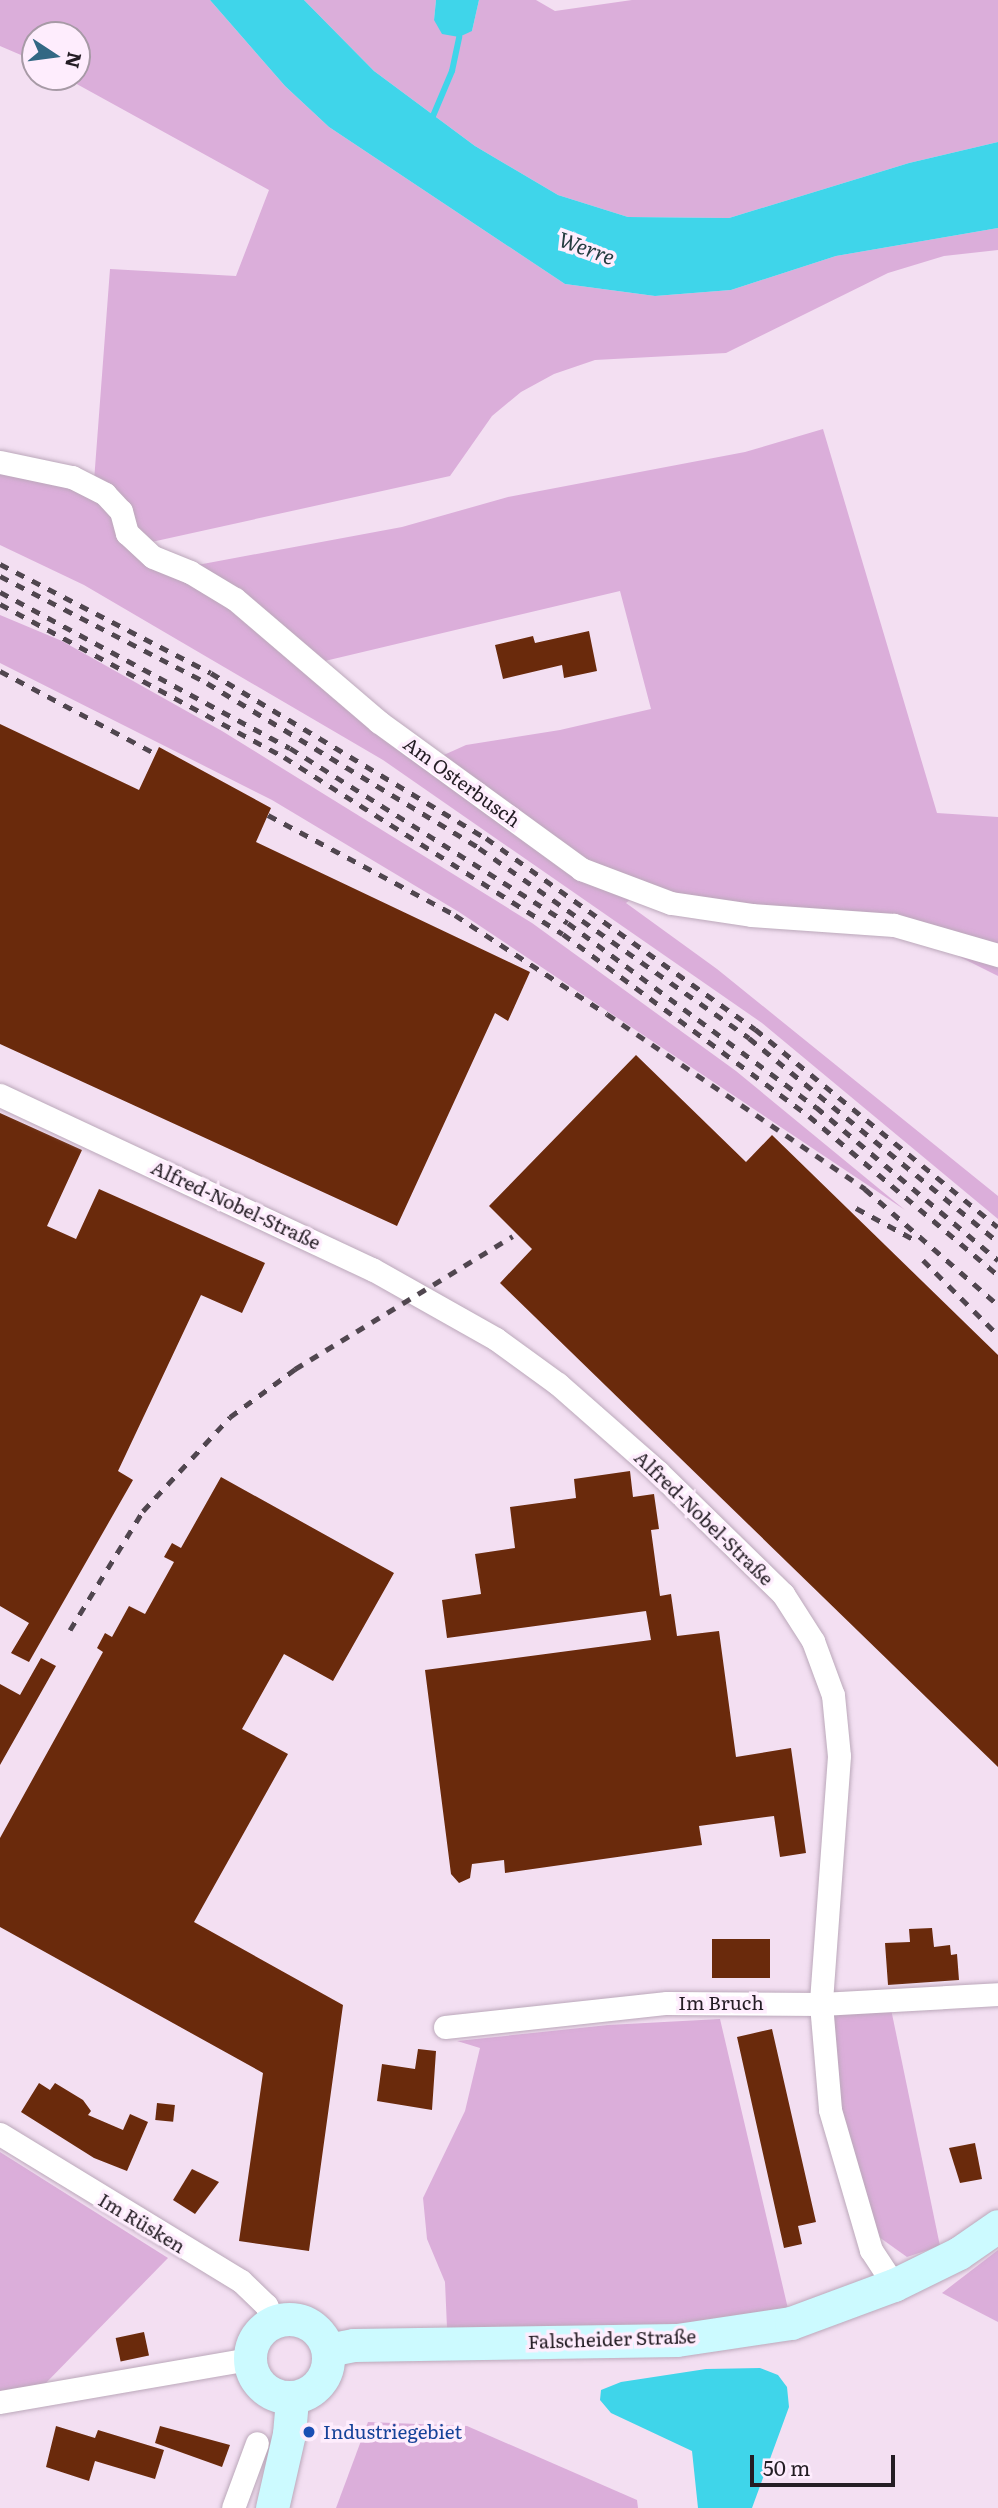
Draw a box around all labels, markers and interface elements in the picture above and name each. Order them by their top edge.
north arrow [21,21,91,91]
text: N [59,49,90,71]
water label: Werre [555,225,619,269]
street label: Am Osterbusch [399,732,525,832]
street label: Alfred-Nobel-Straße [148,1156,324,1254]
street label: Alfred-Nobel-Straße [630,1446,778,1590]
street label: Im Bruch [678,1992,764,2014]
street label: Im Rüsken [94,2188,190,2258]
street label: Falscheider Straße [527,2325,697,2353]
place label: Industriegebiet [323,2421,462,2443]
marker: Industriegebiet [301,2424,317,2440]
scale bar [753,2442,898,2486]
text: 50 m [763,2451,810,2482]

